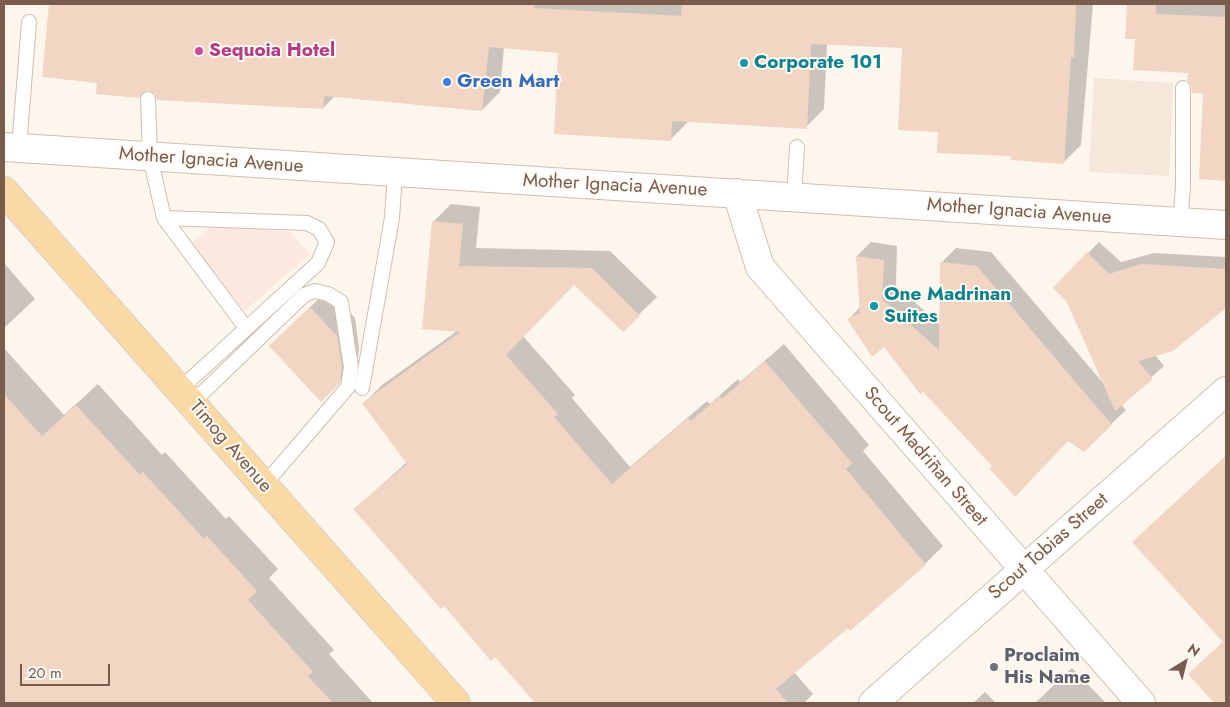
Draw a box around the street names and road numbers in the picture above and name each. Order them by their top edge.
street label: Mother Ignacia Avenue [118,143,304,179]
street label: Mother Ignacia Avenue [522,170,708,202]
street label: Mother Ignacia Avenue [926,194,1112,230]
street label: Scout Madriñan Street [858,383,992,531]
street label: Timog Avenue [184,396,276,498]
street label: Scout Tobias Street [985,489,1113,605]

